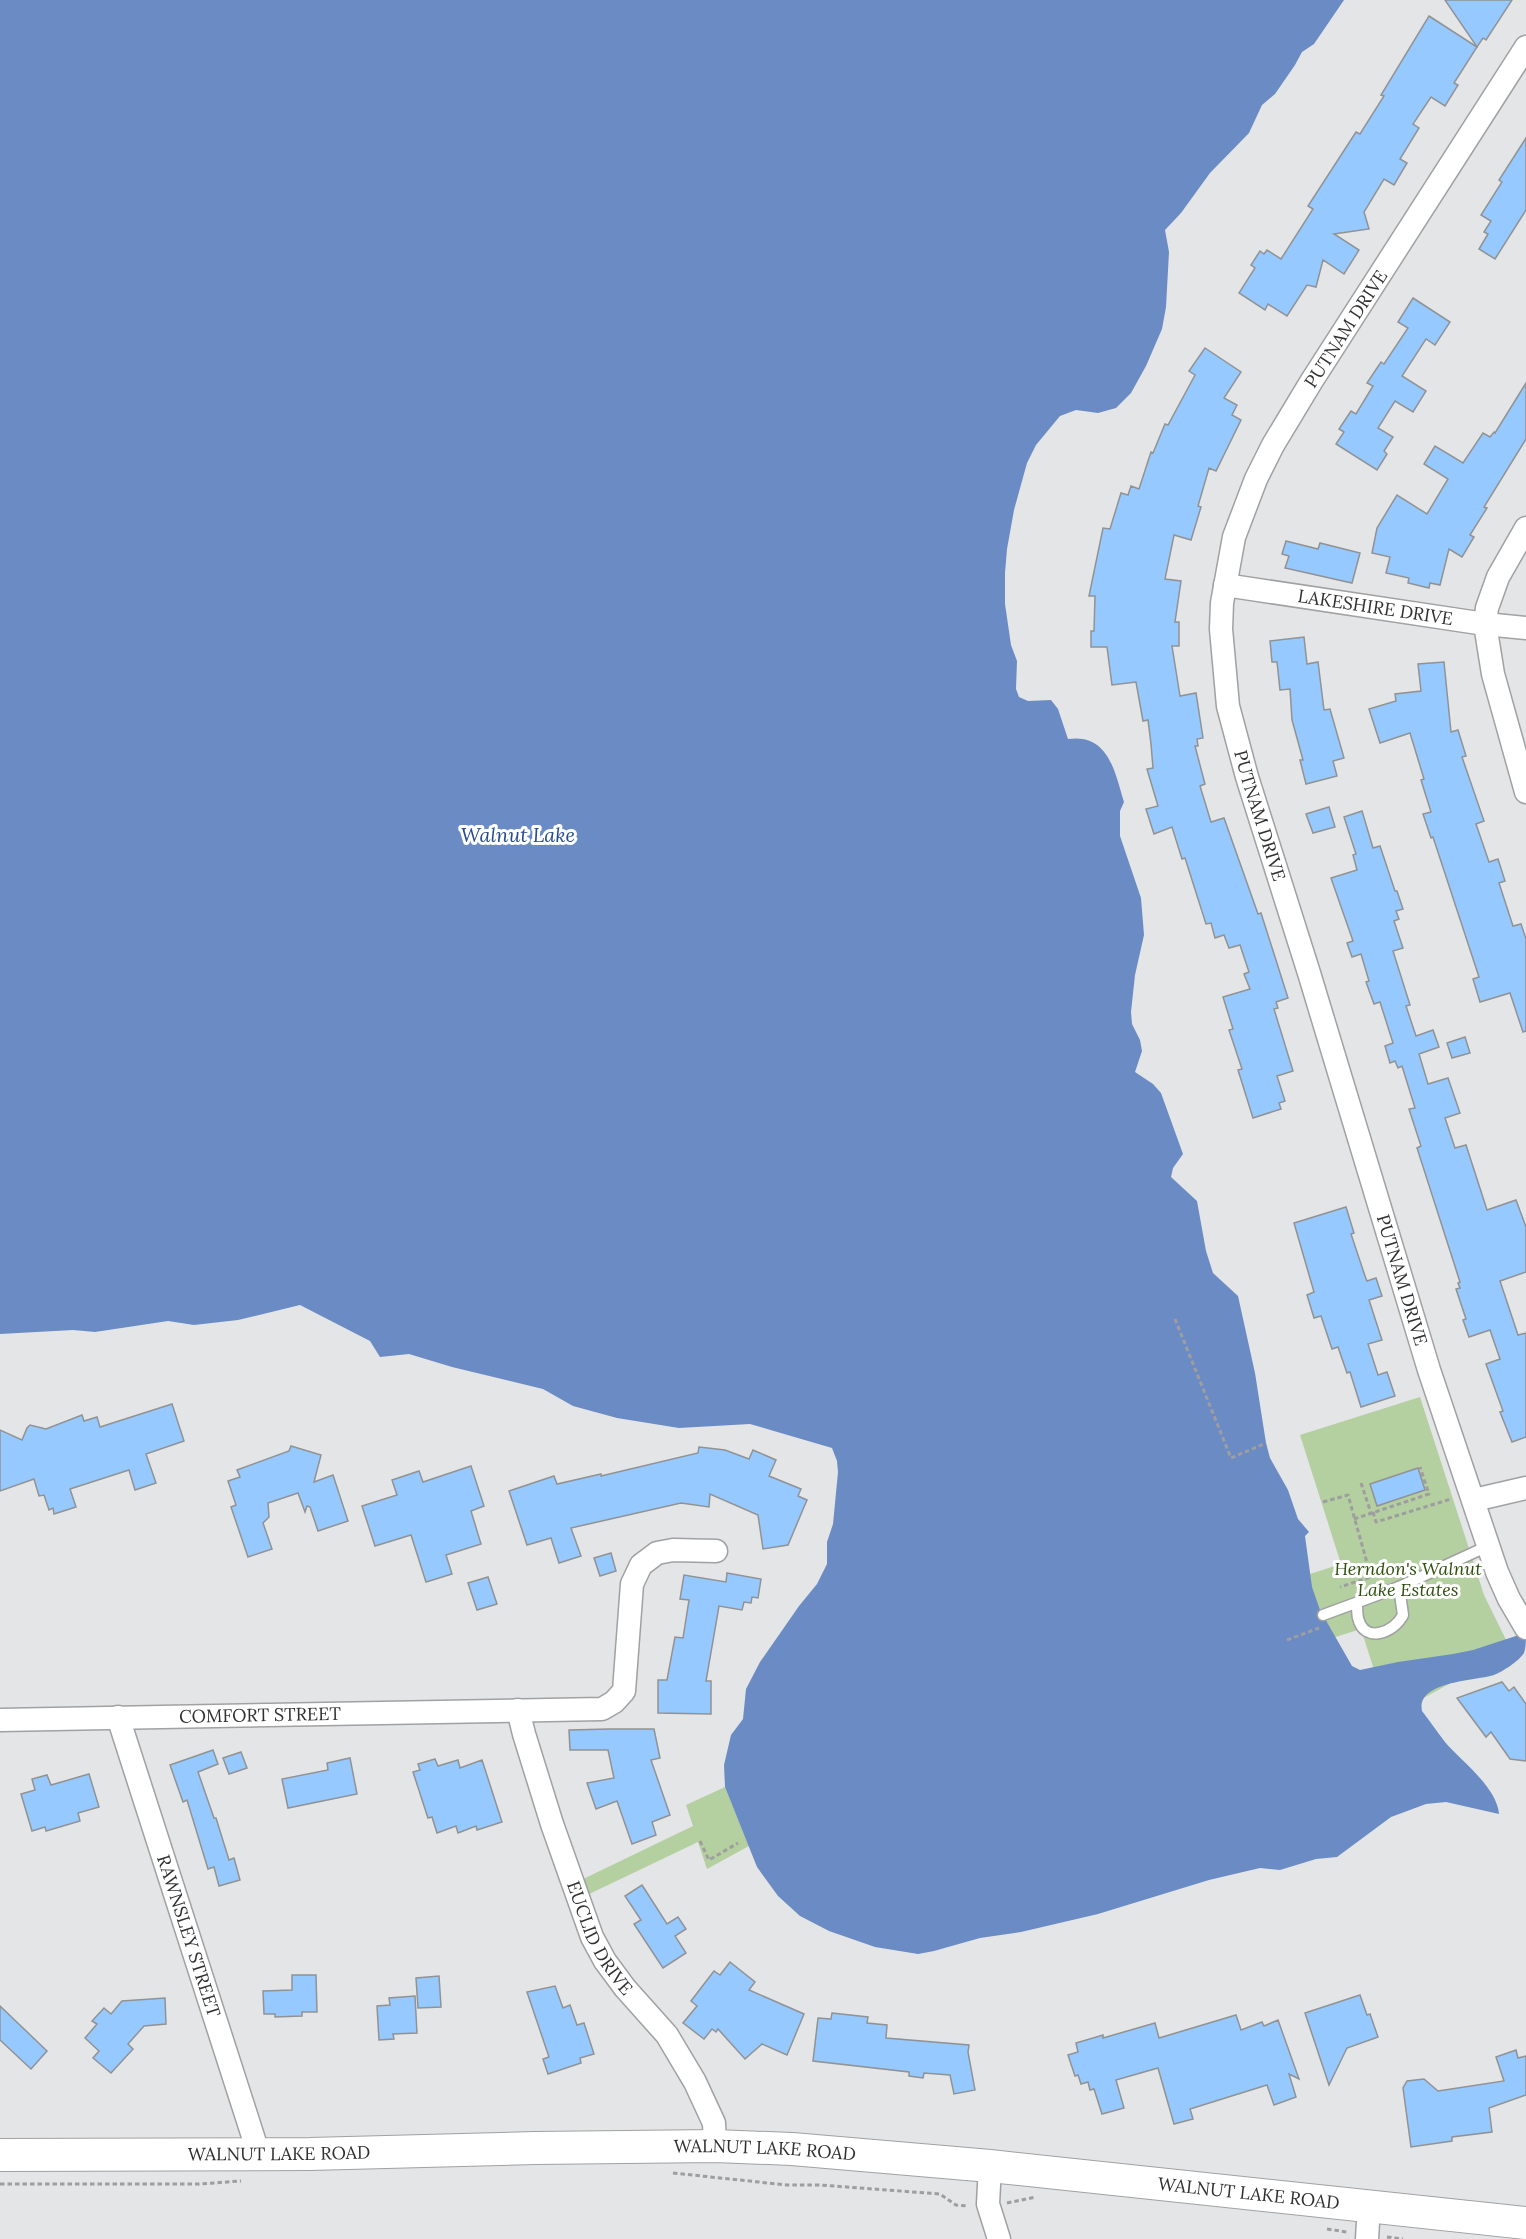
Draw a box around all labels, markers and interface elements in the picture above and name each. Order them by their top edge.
street label: PUTNAM DRIVE [1299,266,1392,392]
street label: LAKESHIRE DRIVE [1296,584,1455,630]
street label: PUTNAM DRIVE [1229,747,1291,884]
water label: Walnut Lake [461,822,575,847]
street label: PUTNAM DRIVE [1372,1212,1433,1348]
park label: Herndon's Walnut Lake Estates [1334,1557,1482,1601]
street label: COMFORT STREET [179,1702,342,1728]
street label: RAWNSLEY STREET [152,1852,226,2020]
street label: EUCLID DRIVE [562,1878,638,2000]
street label: WALNUT LAKE ROAD [673,2134,857,2165]
street label: WALNUT LAKE ROAD [188,2140,371,2165]
street label: WALNUT LAKE ROAD [1157,2172,1341,2214]

